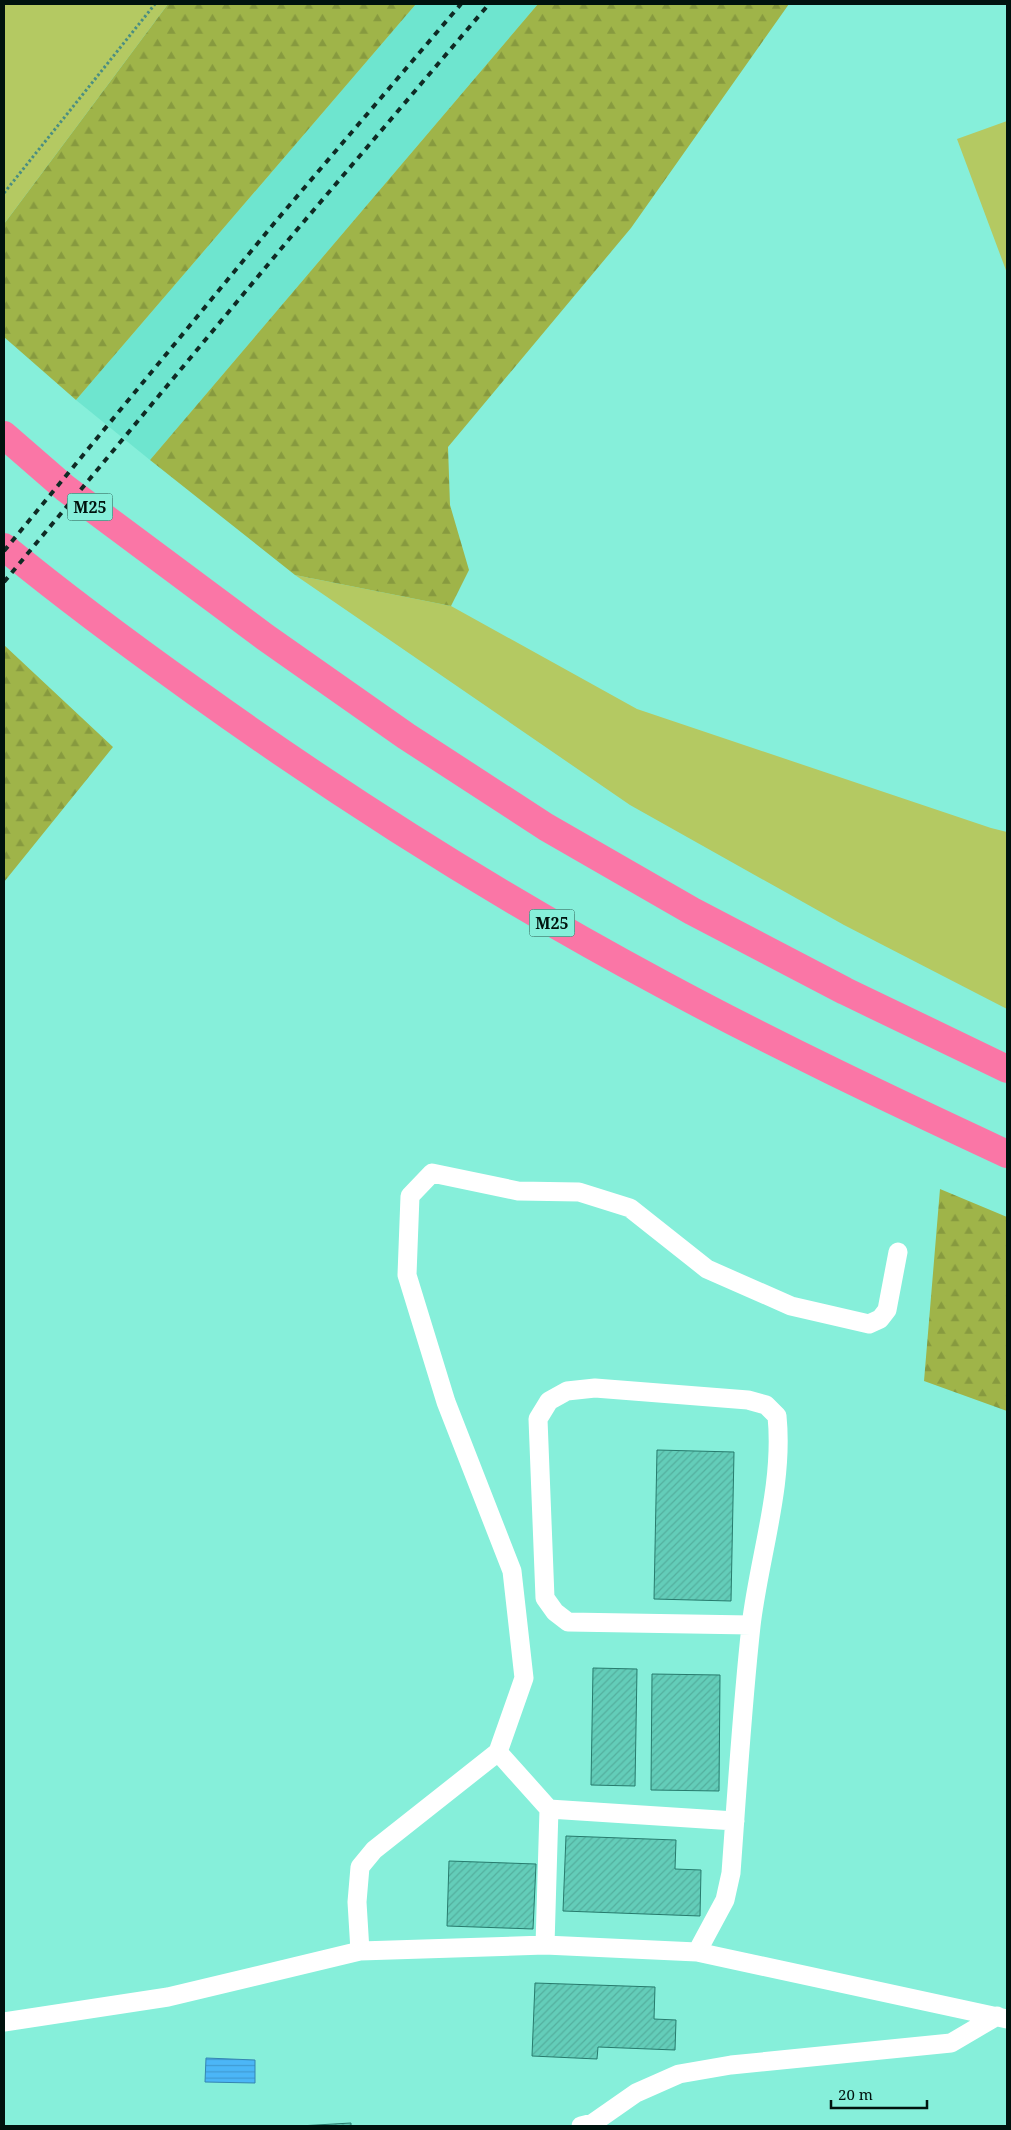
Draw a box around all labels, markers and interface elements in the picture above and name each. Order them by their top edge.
road number: M25 [68,494,112,520]
road number: M25 [530,910,574,936]
scale bar [831,2078,927,2110]
text: 20 m [838,2084,873,2104]

